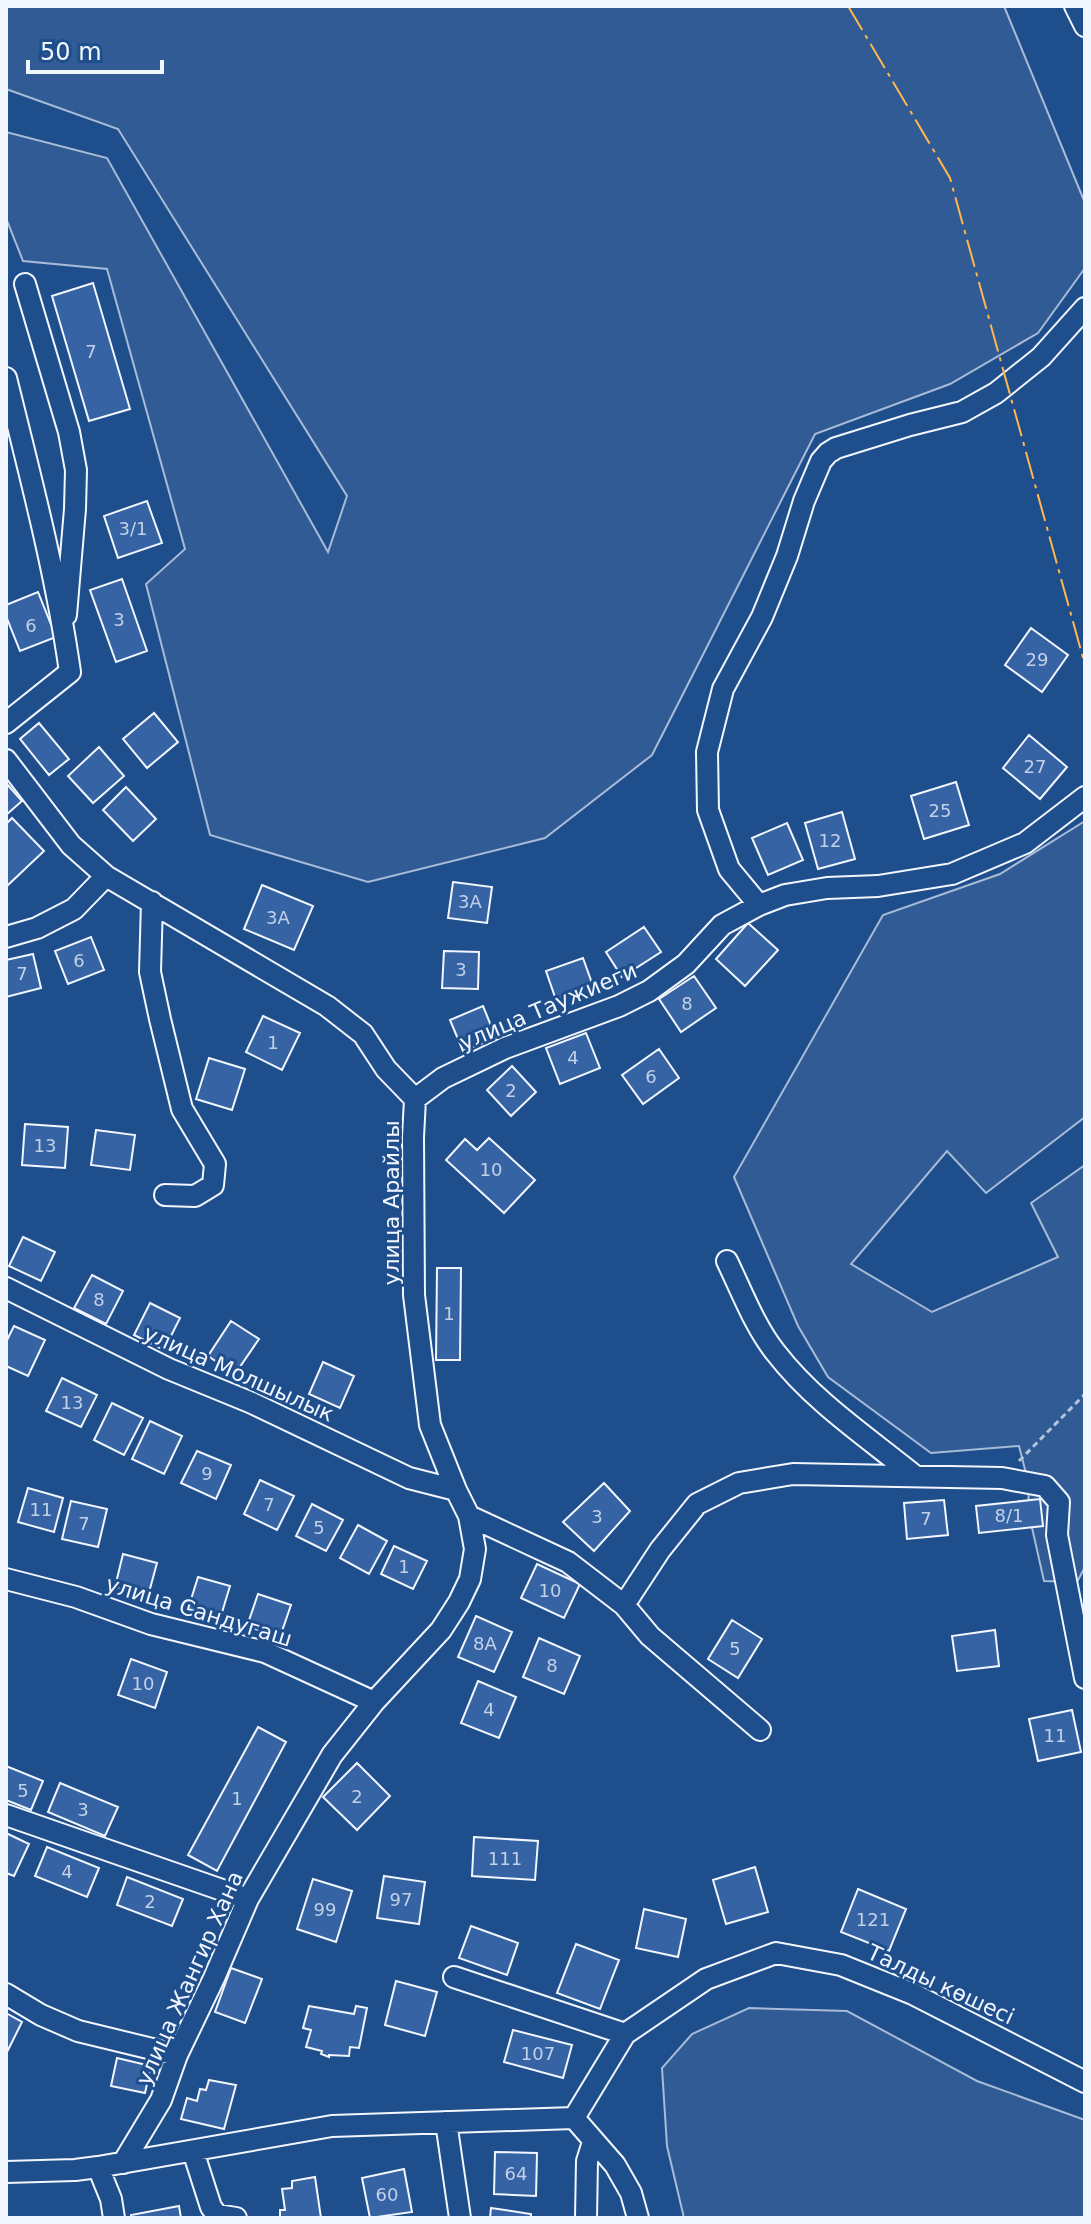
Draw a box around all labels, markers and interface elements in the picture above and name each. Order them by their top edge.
scale bar [28,24,162,74]
text: 50 m [40,38,102,66]
house number: 7 [85,341,97,362]
house number: 3/1 [119,518,147,539]
house number: 3 [113,609,125,630]
house number: 6 [25,615,37,636]
house number: 29 [1026,649,1048,670]
house number: 27 [1024,756,1046,777]
house number: 25 [929,800,951,821]
house number: 12 [819,830,841,851]
house number: 3А [458,891,483,912]
house number: 3А [266,907,291,928]
house number: 6 [73,950,85,971]
street label: улица Таужиеги [456,958,641,1055]
house number: 3 [455,959,467,980]
house number: 7 [16,963,28,984]
house number: 8 [681,993,693,1014]
house number: 1 [267,1032,279,1053]
house number: 4 [567,1047,579,1068]
house number: 6 [645,1066,657,1087]
house number: 2 [505,1080,517,1101]
street label: улица Арайлы [379,1120,404,1286]
house number: 13 [34,1135,56,1156]
house number: 10 [480,1159,502,1180]
house number: 8 [93,1289,105,1310]
house number: 1 [443,1303,455,1324]
street label: улица Молшылык [140,1320,338,1427]
house number: 13 [61,1392,83,1413]
house number: 9 [201,1463,213,1484]
house number: 7 [263,1494,275,1515]
house number: 11 [30,1499,52,1520]
house number: 8/1 [995,1505,1023,1526]
house number: 3 [591,1506,603,1527]
house number: 7 [920,1508,932,1529]
house number: 7 [78,1513,90,1534]
house number: 5 [313,1517,325,1538]
house number: 1 [398,1556,410,1577]
street label: улица Сандугаш [103,1571,295,1652]
house number: 10 [539,1580,561,1601]
house number: 8А [473,1633,498,1654]
house number: 5 [729,1638,741,1659]
house number: 8 [546,1655,558,1676]
house number: 10 [132,1673,154,1694]
house number: 4 [483,1699,495,1720]
house number: 11 [1044,1725,1066,1746]
house number: 5 [17,1780,29,1801]
house number: 2 [351,1786,363,1807]
house number: 1 [231,1788,243,1809]
house number: 3 [77,1799,89,1820]
house number: 111 [488,1848,522,1869]
house number: 4 [61,1861,73,1882]
street label: улица Жангир Хана [131,1867,248,2089]
house number: 97 [390,1889,412,1910]
house number: 2 [144,1891,156,1912]
house number: 99 [314,1899,336,1920]
house number: 121 [856,1909,890,1930]
street label: Талды көшесі [862,1939,1018,2029]
house number: 107 [521,2043,555,2064]
house number: 64 [505,2163,527,2184]
house number: 60 [376,2184,398,2205]

